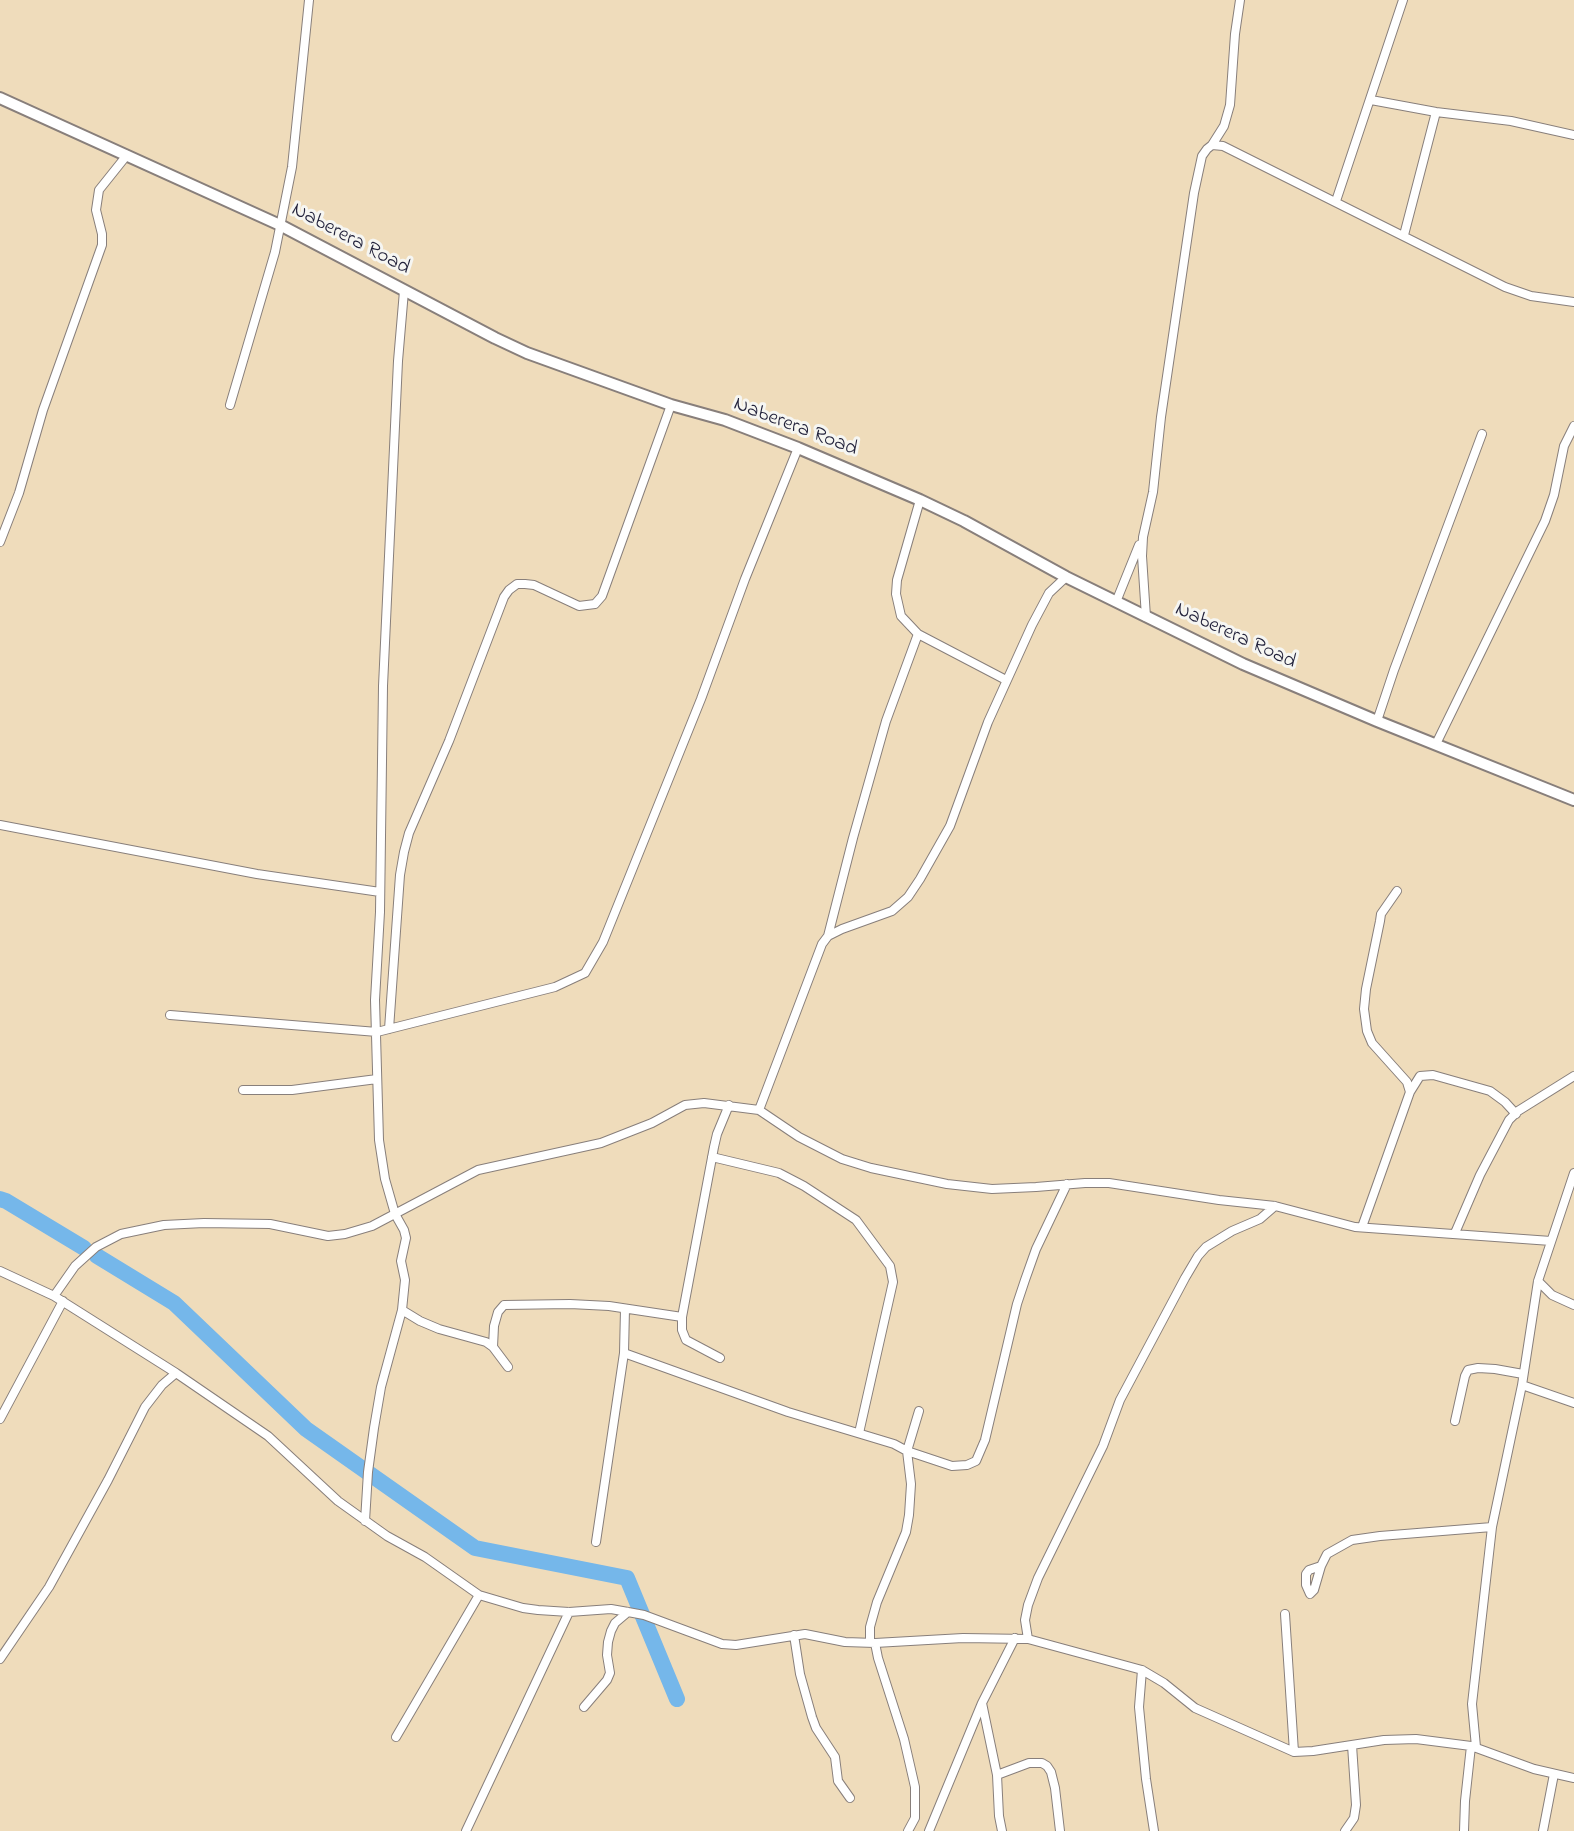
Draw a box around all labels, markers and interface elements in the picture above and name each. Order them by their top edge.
street label: Naberera Road [286,198,414,282]
street label: Naberera Road [729,393,861,463]
street label: Naberera Road [1170,598,1300,676]

